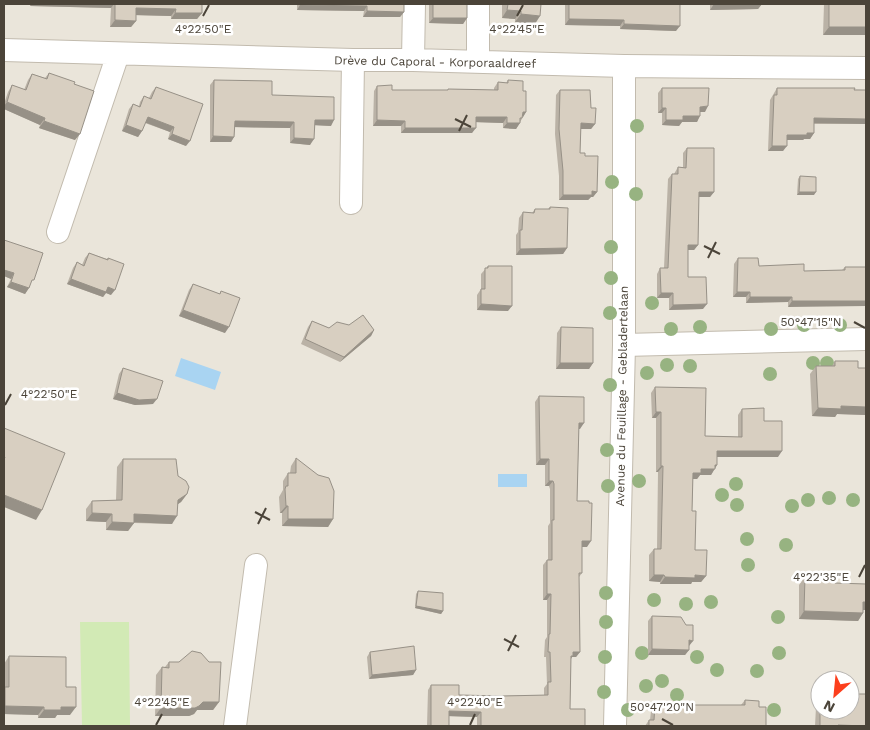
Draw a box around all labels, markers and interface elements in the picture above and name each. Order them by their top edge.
text: 4°22'50"E [175,22,232,36]
text: 4°22'45"E [489,22,545,36]
street label: Drève du Caporal - Korporaaldreef [334,53,536,71]
street label: Avenue du Feuillage - Gebladertelaan [613,286,631,506]
text: 50°47'15"N [780,315,842,329]
text: 4°22'50"E [21,387,78,401]
text: 4°22'35"E [793,570,849,584]
north arrow [810,670,860,720]
text: 4°22'45"E [134,695,190,709]
text: 4°22'40"E [447,695,503,709]
text: N [821,697,837,716]
text: 50°47'20"N [630,700,694,714]

